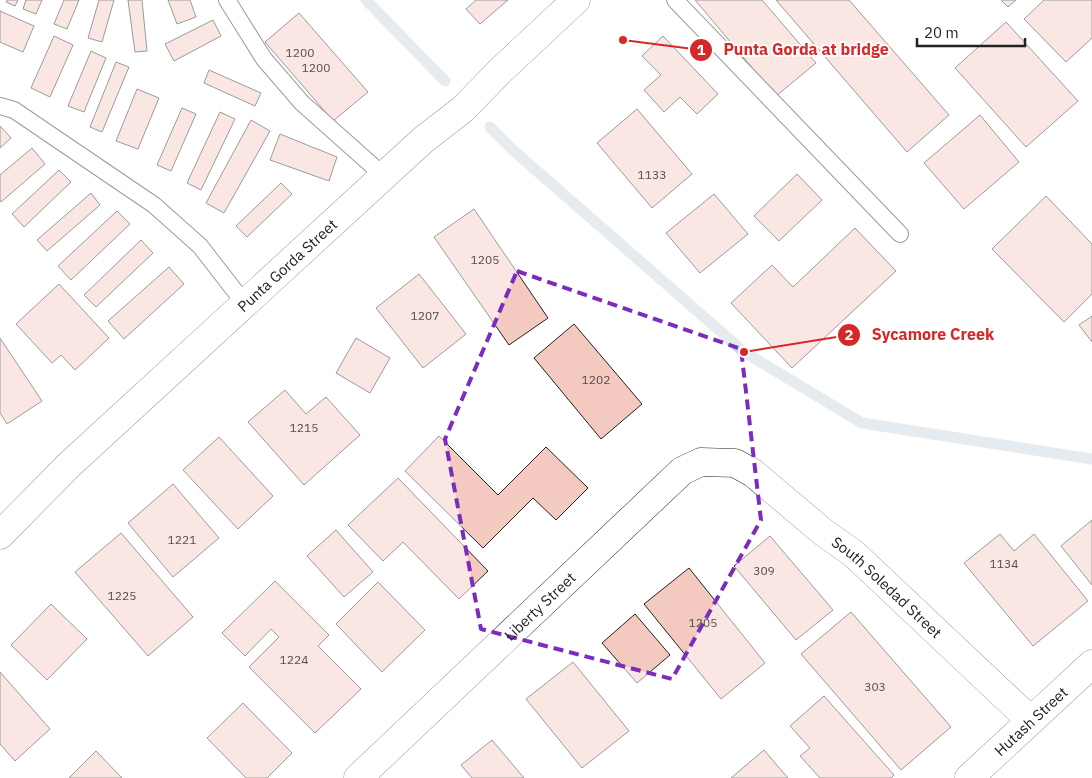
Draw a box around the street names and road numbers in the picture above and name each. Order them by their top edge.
street label: Punta Gorda Street [233,214,341,316]
street label: South Soledad Street [828,532,946,642]
street label: Liberty Street [500,568,579,644]
street label: Hutash Street [990,682,1071,759]

